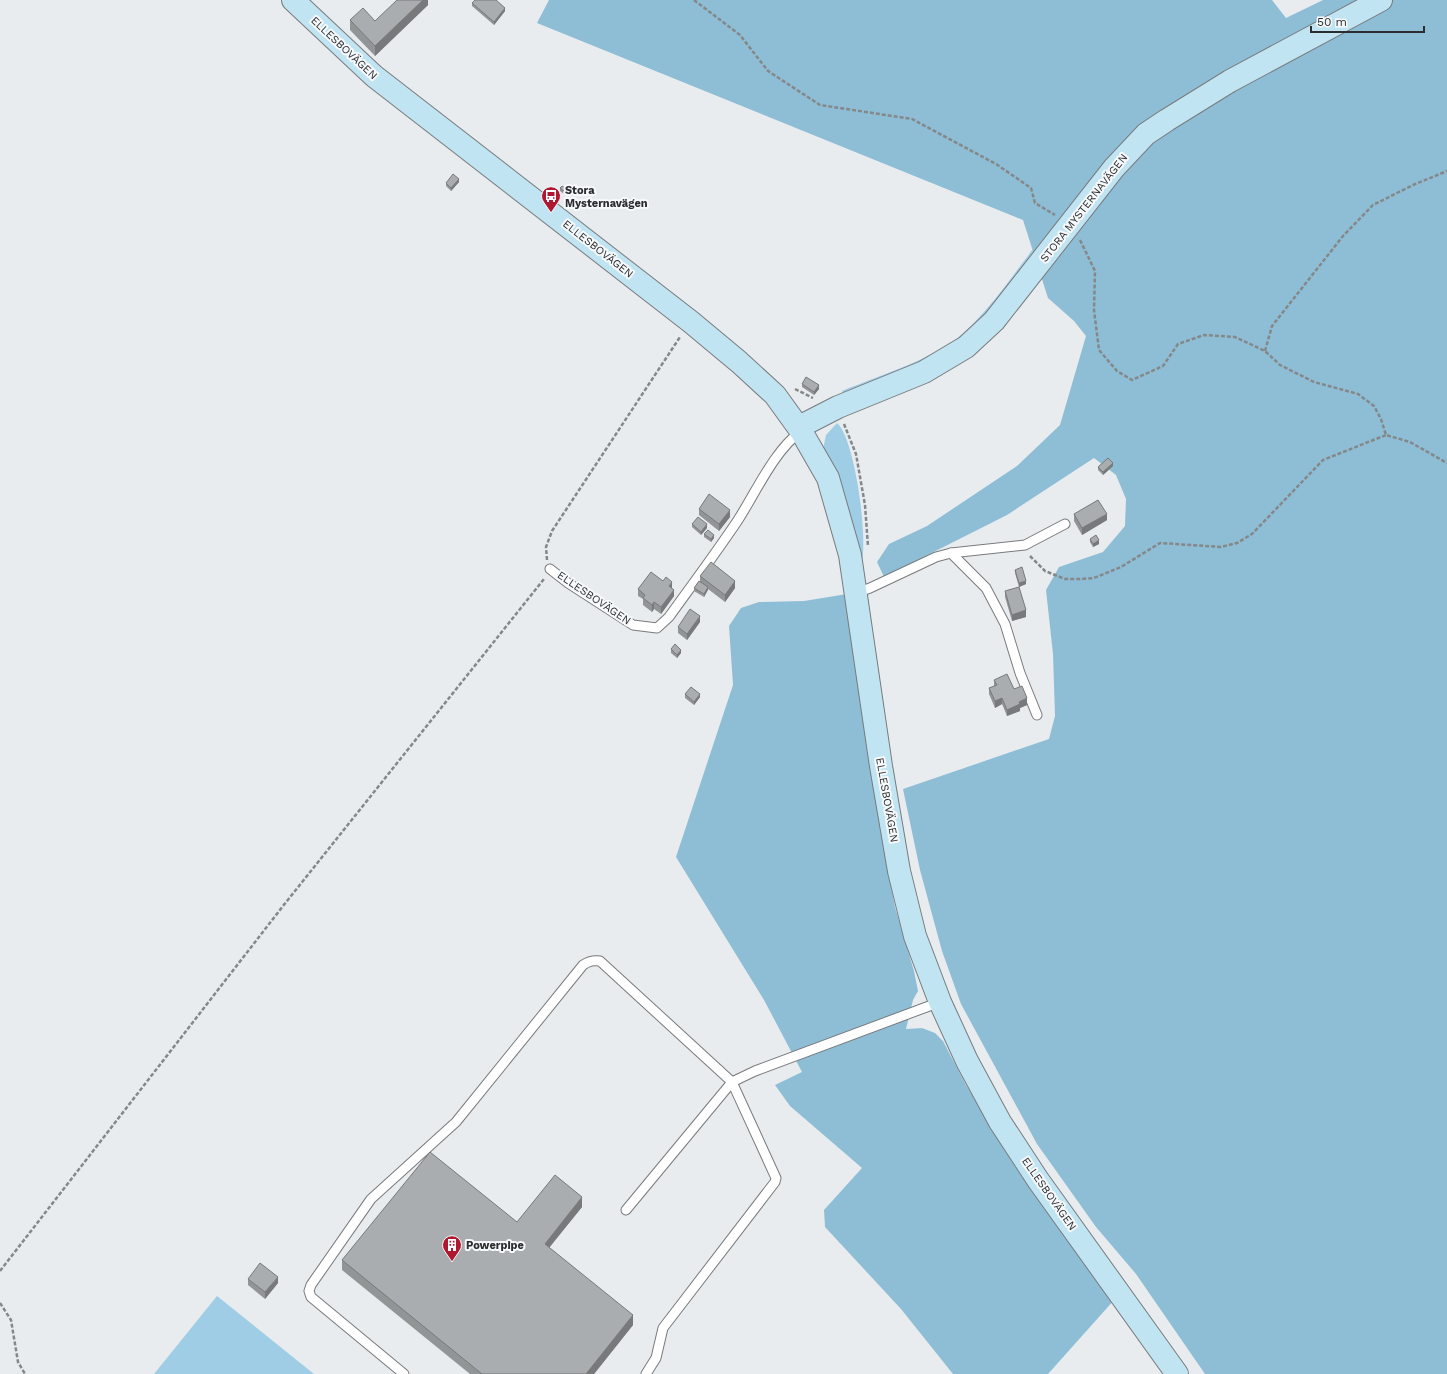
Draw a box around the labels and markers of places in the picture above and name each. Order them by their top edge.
place label: Stora Mysternavägen [565,184,648,210]
bus stop icon: Stora Mysternavägen [540,185,562,213]
building icon: Powerpipe [441,1234,463,1262]
place label: Powerpipe [466,1239,524,1252]

